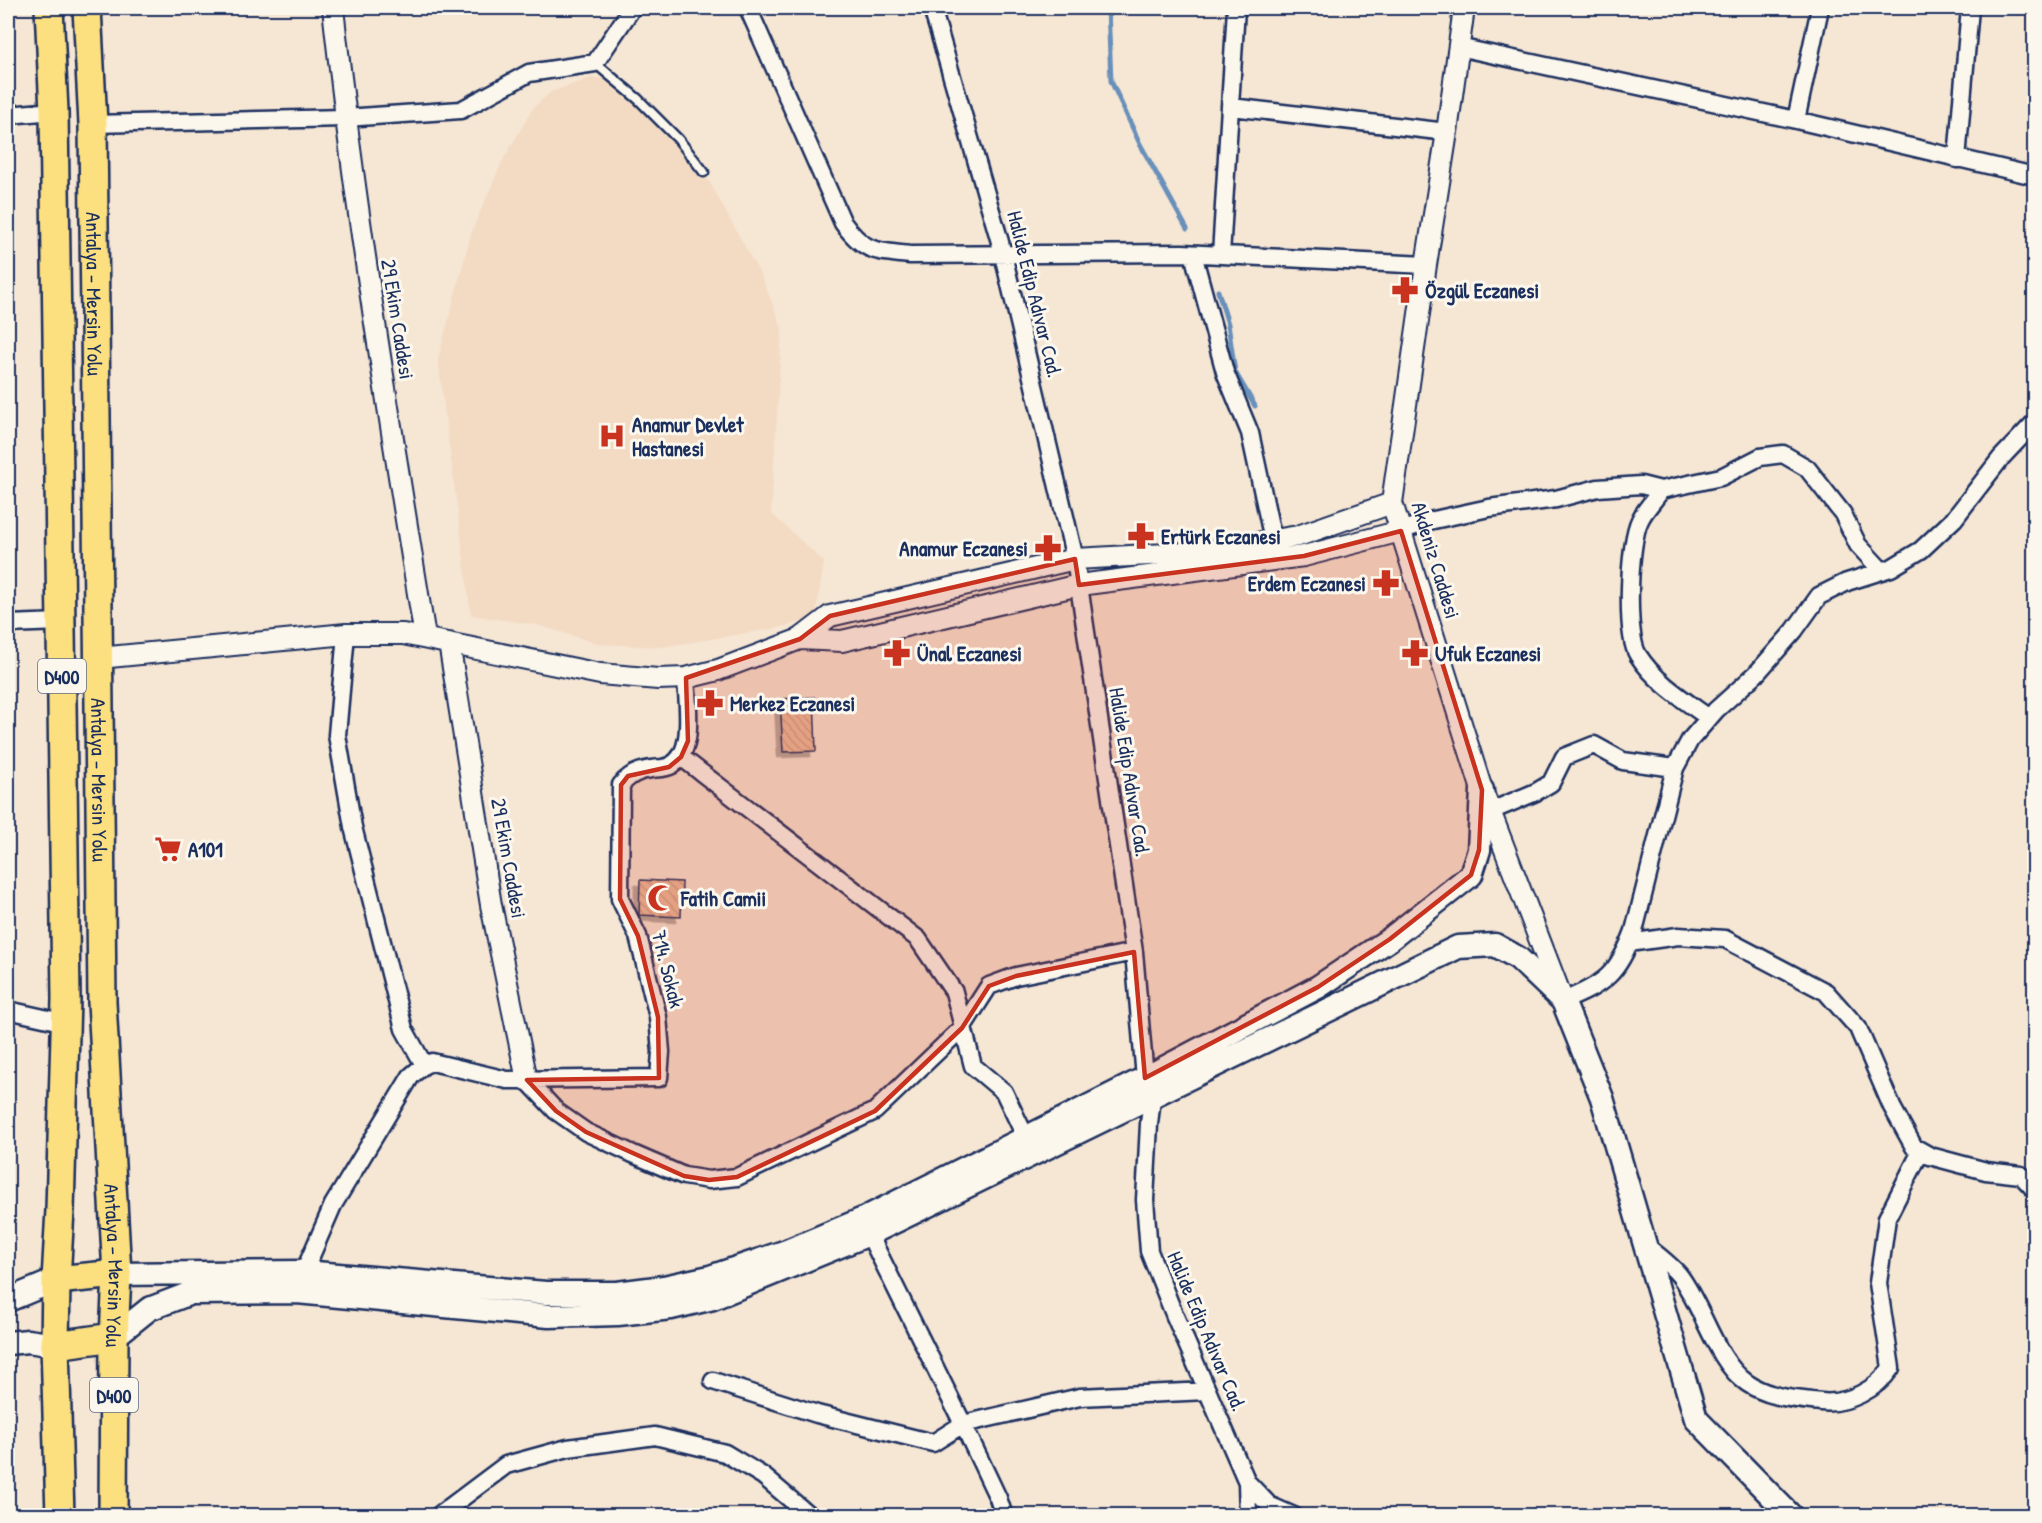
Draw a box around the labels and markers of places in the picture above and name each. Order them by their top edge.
pharmacy icon: Özgül Eczanesi [1390,275,1420,305]
place label: Özgül Eczanesi [1425,276,1539,306]
place label: Anamur Devlet Hastanesi [632,410,744,463]
hospital icon: Anamur Devlet Hastanesi [597,421,627,451]
pharmacy icon: Ertürk Eczanesi [1126,521,1156,551]
place label: Ertürk Eczanesi [1161,522,1281,551]
pharmacy icon: Anamur Eczanesi [1033,533,1063,563]
place label: Anamur Eczanesi [899,534,1028,563]
pharmacy icon: Erdem Eczanesi [1371,568,1401,598]
place label: Erdem Eczanesi [1248,569,1366,598]
pharmacy icon: Ünal Eczanesi [882,638,912,668]
pharmacy icon: Ufuk Eczanesi [1400,638,1430,668]
place label: Ünal Eczanesi [917,639,1022,668]
place label: Ufuk Eczanesi [1435,639,1541,668]
pharmacy icon: Merkez Eczanesi [695,688,725,718]
place label: Merkez Eczanesi [730,689,855,718]
supermarket icon: A101 [153,834,183,864]
place label: A101 [188,835,223,864]
mosque icon: Fatih Camii [646,883,676,913]
place label: Fatih Camii [680,884,766,913]

